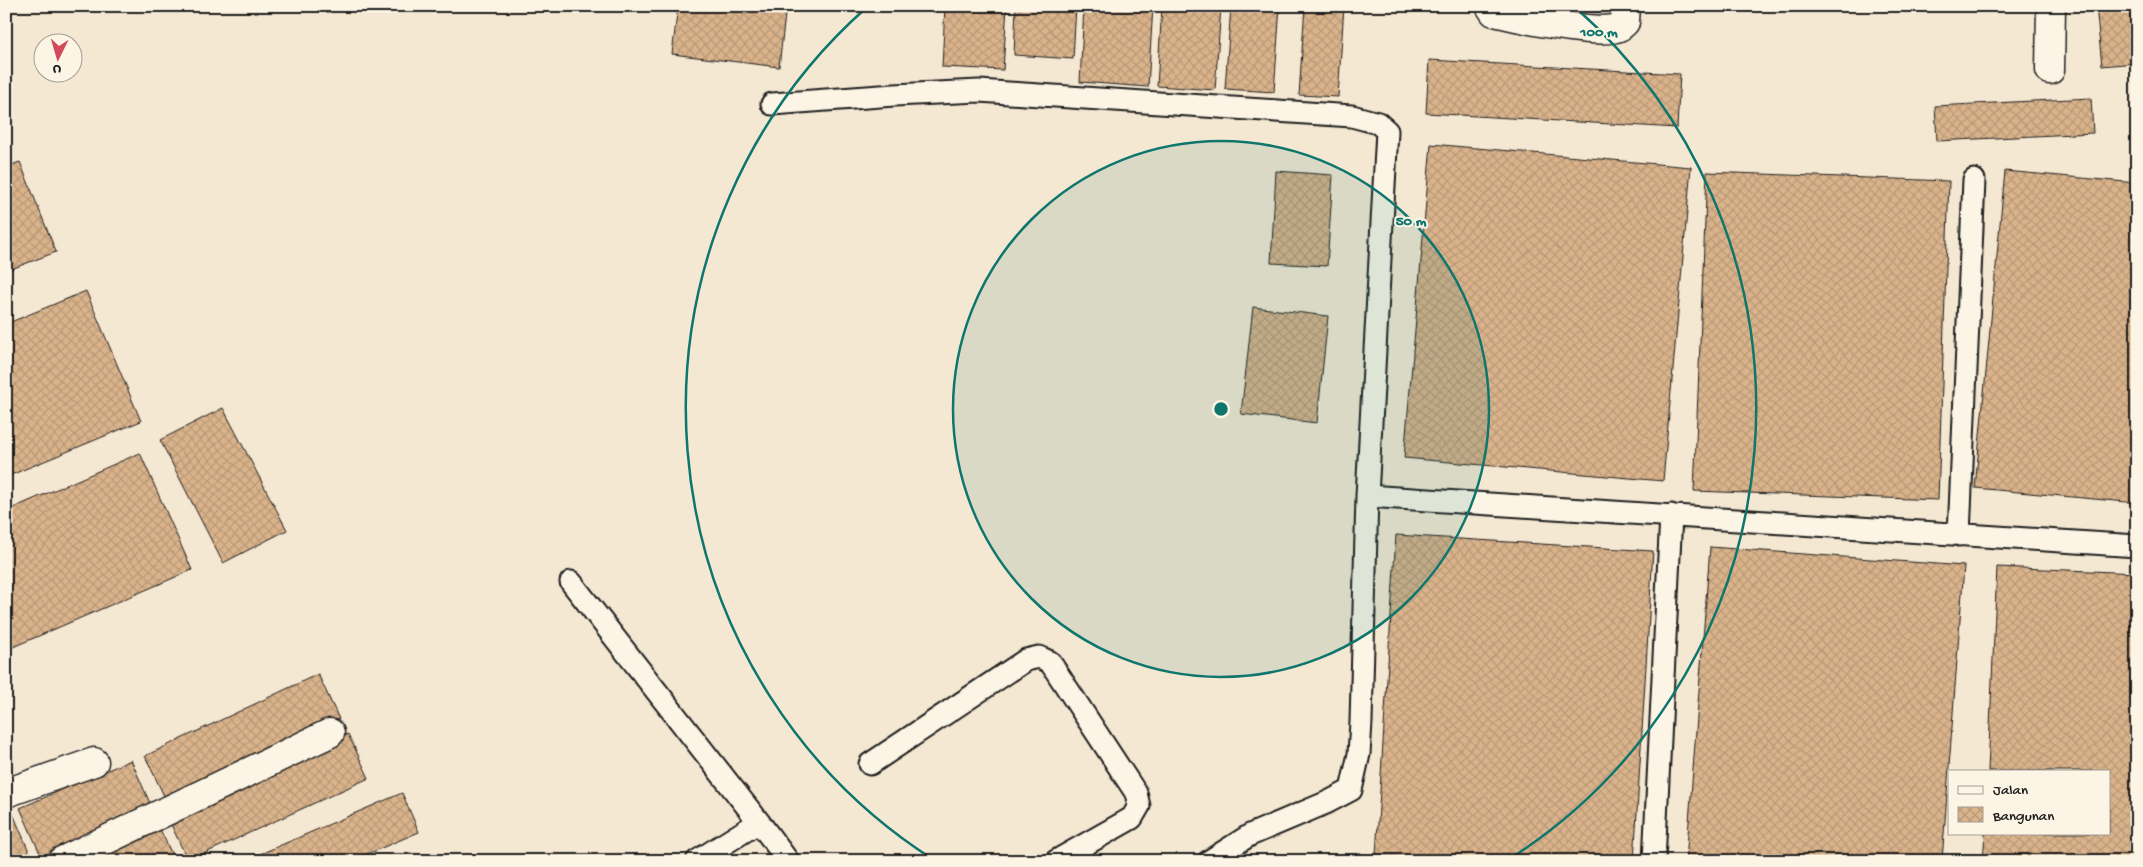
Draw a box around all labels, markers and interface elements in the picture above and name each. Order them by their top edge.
text: 100 m [1579,24,1618,42]
north arrow [32,32,82,82]
text: U [52,60,62,77]
text: 50 m [1396,213,1427,231]
centre of rings [1212,400,1230,418]
legend [1948,770,2110,834]
text: Jalan [1993,782,2028,800]
text: Bangunan [1992,808,2054,826]

